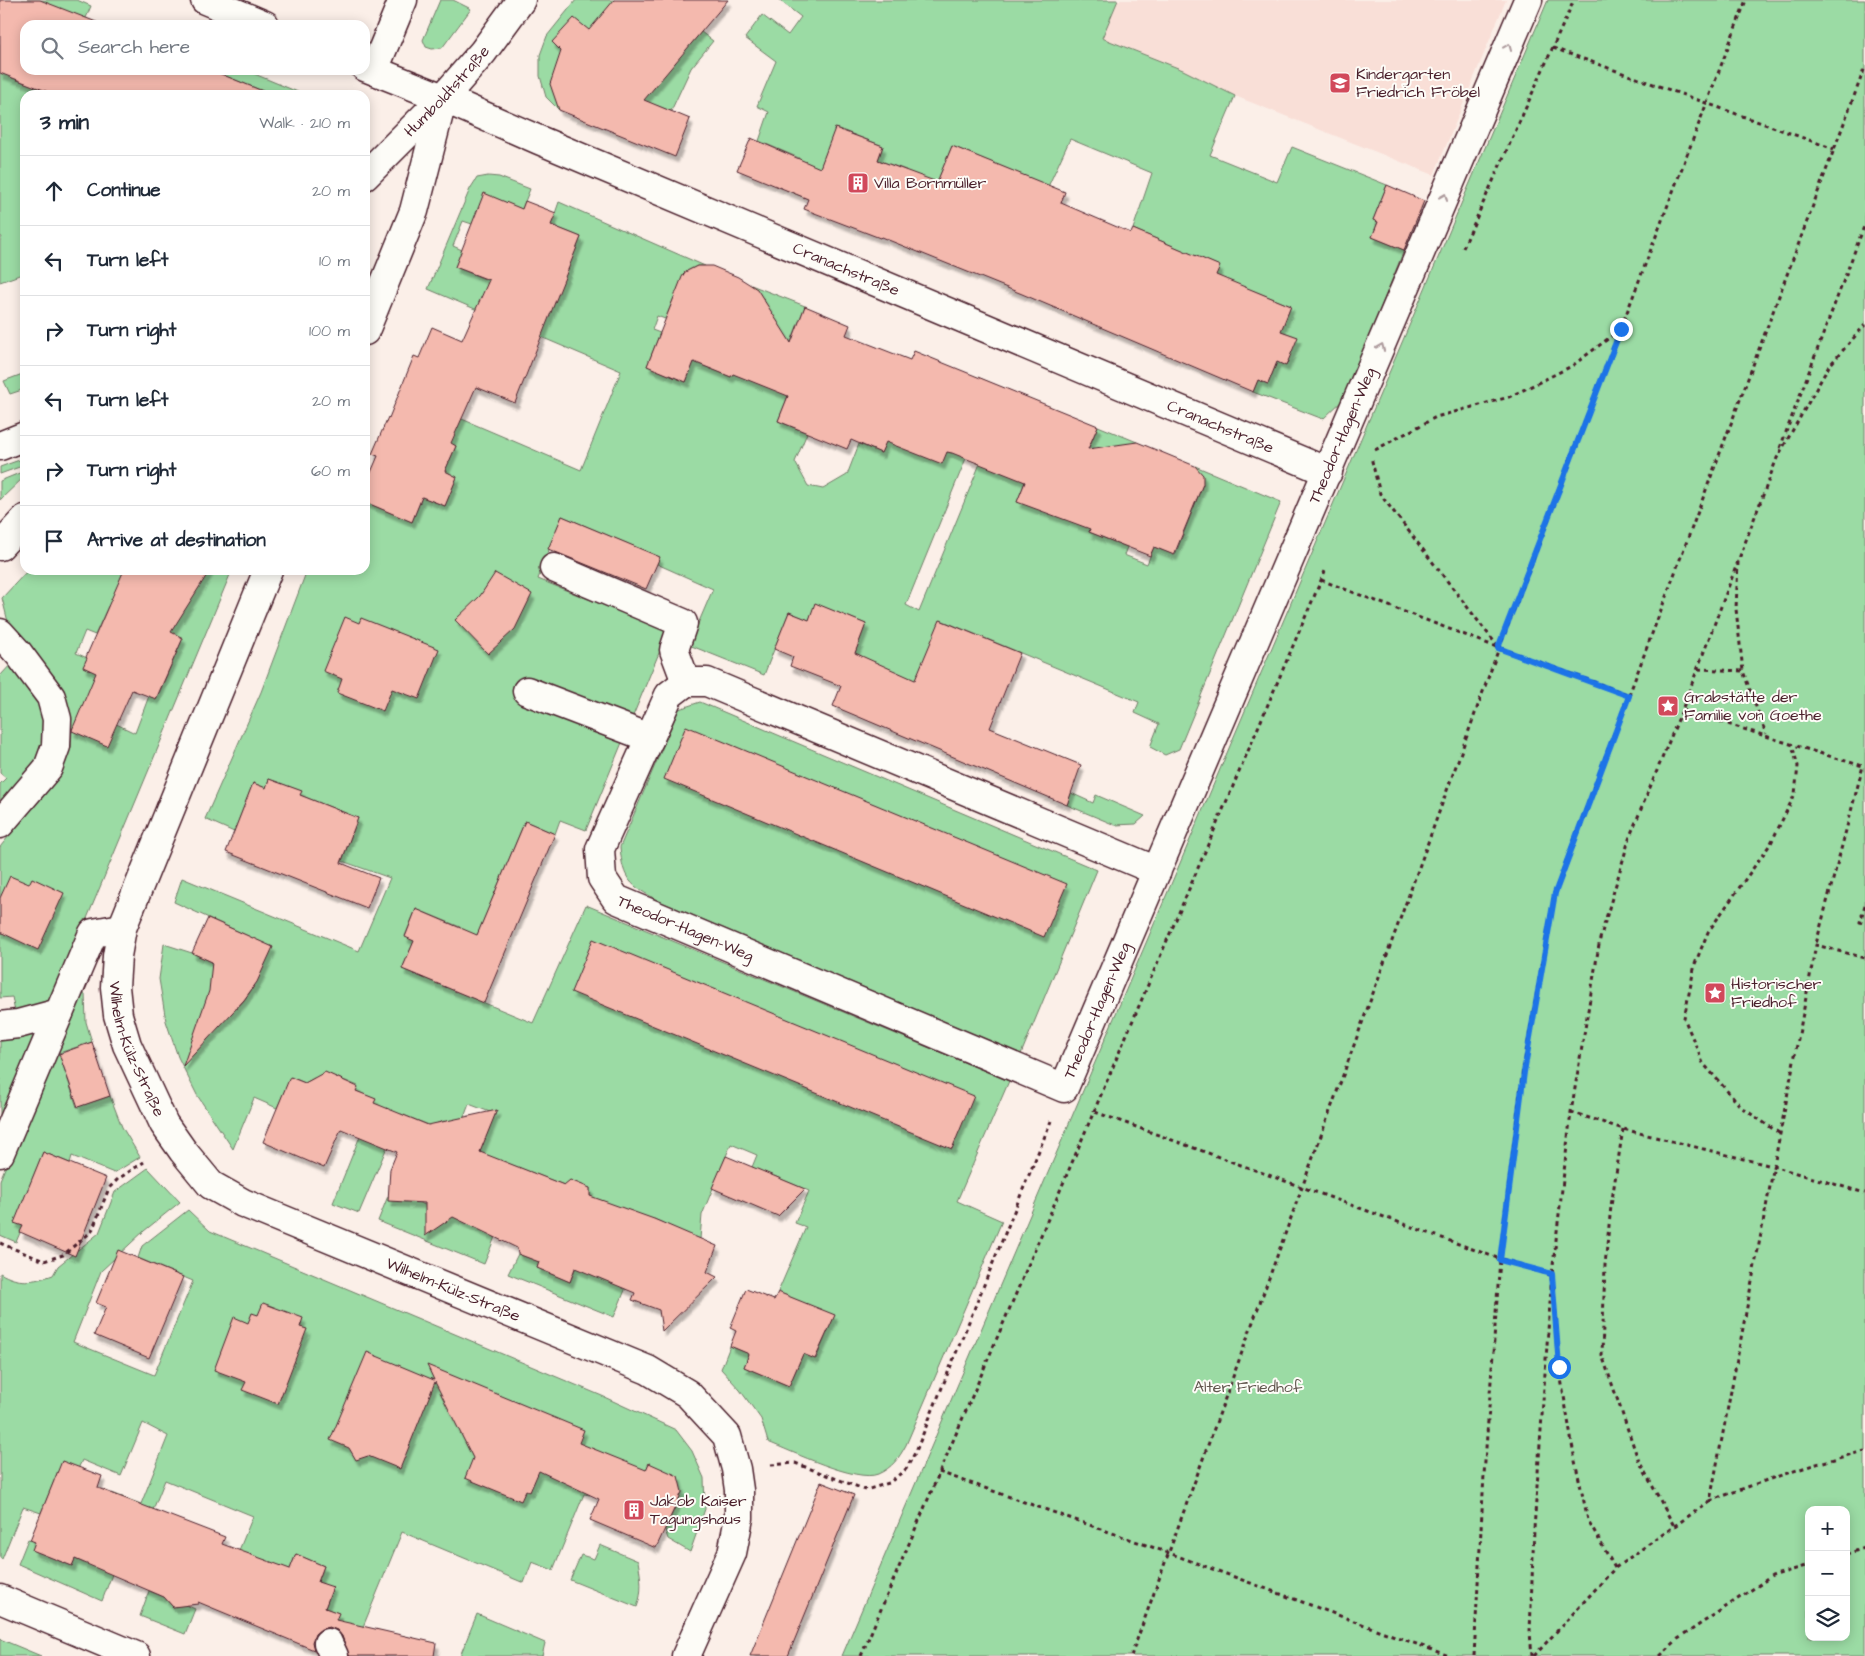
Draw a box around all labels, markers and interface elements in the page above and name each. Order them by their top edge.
search box [20,20,370,75]
icon: search [38,34,66,62]
text: Search here [78,34,190,61]
street label: Humboldtstraße [399,41,495,142]
one-way arrow [1501,43,1512,52]
place label: Kindergarten Friedrich Fröbel [1356,63,1480,103]
school or university icon: Kindergarten Friedrich Fröbel [1328,71,1352,95]
text: 3 min [40,108,89,137]
text: Walk · 210 m [259,112,350,134]
building icon: Villa Bornmüller [846,171,870,195]
place label: Villa Bornmüller [874,172,987,194]
icon: ahead [40,177,68,205]
text: Continue [87,177,161,204]
text: 20 m [312,180,350,202]
one-way arrow [1438,193,1449,202]
street label: Cranachstraße [789,237,903,302]
icon: left [40,247,68,275]
text: Turn left [87,247,168,274]
text: 10 m [319,250,350,272]
icon: right [40,317,68,345]
text: Turn right [87,317,176,344]
route end [1610,318,1633,341]
text: 100 m [309,320,350,342]
one-way arrow [1375,343,1385,351]
street label: Theodor-Hagen-Weg [1303,364,1382,507]
icon: left [40,387,68,415]
text: Turn left [87,387,168,414]
text: 20 m [312,390,350,412]
street label: Cranachstraße [1164,394,1278,459]
icon: right [40,457,68,485]
text: Turn right [87,457,176,484]
text: 60 m [311,460,350,482]
icon: arrive [40,527,68,555]
text: Arrive at destination [87,527,266,554]
place label: Grabstätte der Familie von Goethe [1684,686,1822,726]
place icon: Grabstätte der Familie von Goethe [1656,694,1680,718]
street label: Theodor-Hagen-Weg [614,890,757,968]
street label: Theodor-Hagen-Weg [1058,939,1137,1082]
place label: Historischer Friedhof [1731,973,1822,1013]
street label: Wilhelm-Külz-Straße [103,980,170,1121]
place icon: Historischer Friedhof [1703,981,1727,1005]
street label: Wilhelm-Külz-Straße [383,1252,524,1327]
route start [1548,1356,1571,1379]
park label: Alter Friedhof [1194,1376,1303,1398]
place label: Jakob Kaiser Tagungshaus [650,1490,747,1531]
building icon: Jakob Kaiser Tagungshaus [622,1498,646,1522]
map controls [1805,1506,1850,1641]
button: + [1805,1506,1850,1551]
button: − [1805,1551,1850,1596]
button: layers [1805,1596,1850,1641]

